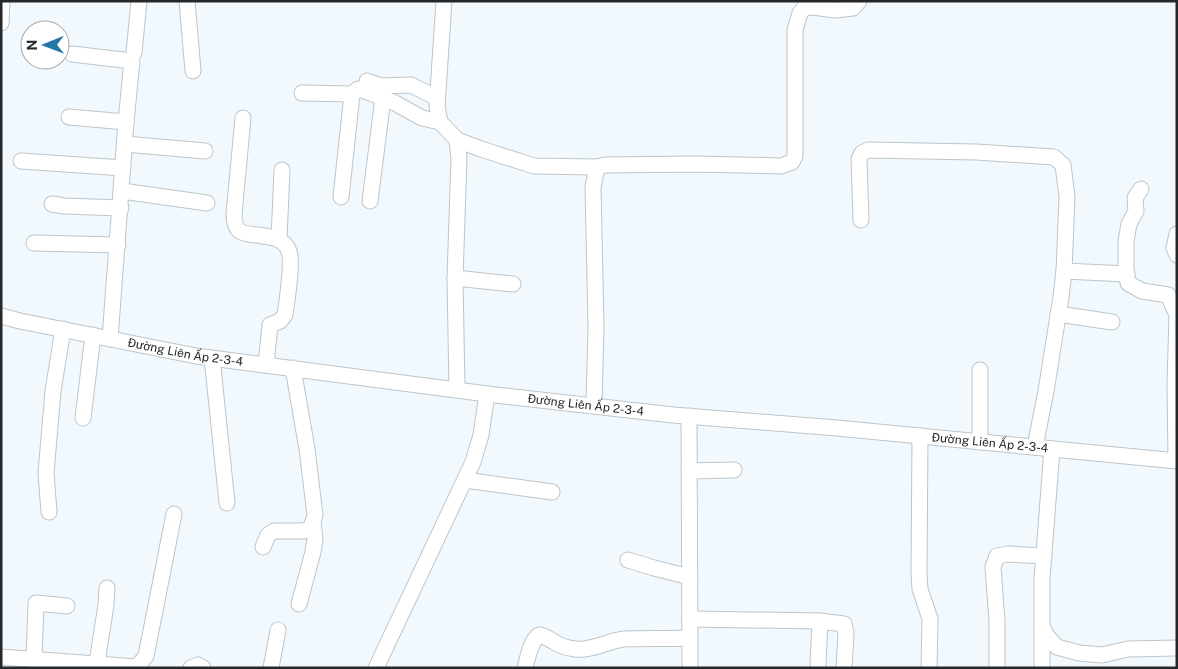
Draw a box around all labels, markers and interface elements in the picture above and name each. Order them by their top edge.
north arrow [20,20,70,70]
text: N [24,40,40,51]
street label: Đường Liên Ấp 2-3-4 [126,336,244,369]
street label: Đường Liên Ấp 2-3-4 [527,392,645,419]
street label: Đường Liên Ấp 2-3-4 [931,430,1049,456]

